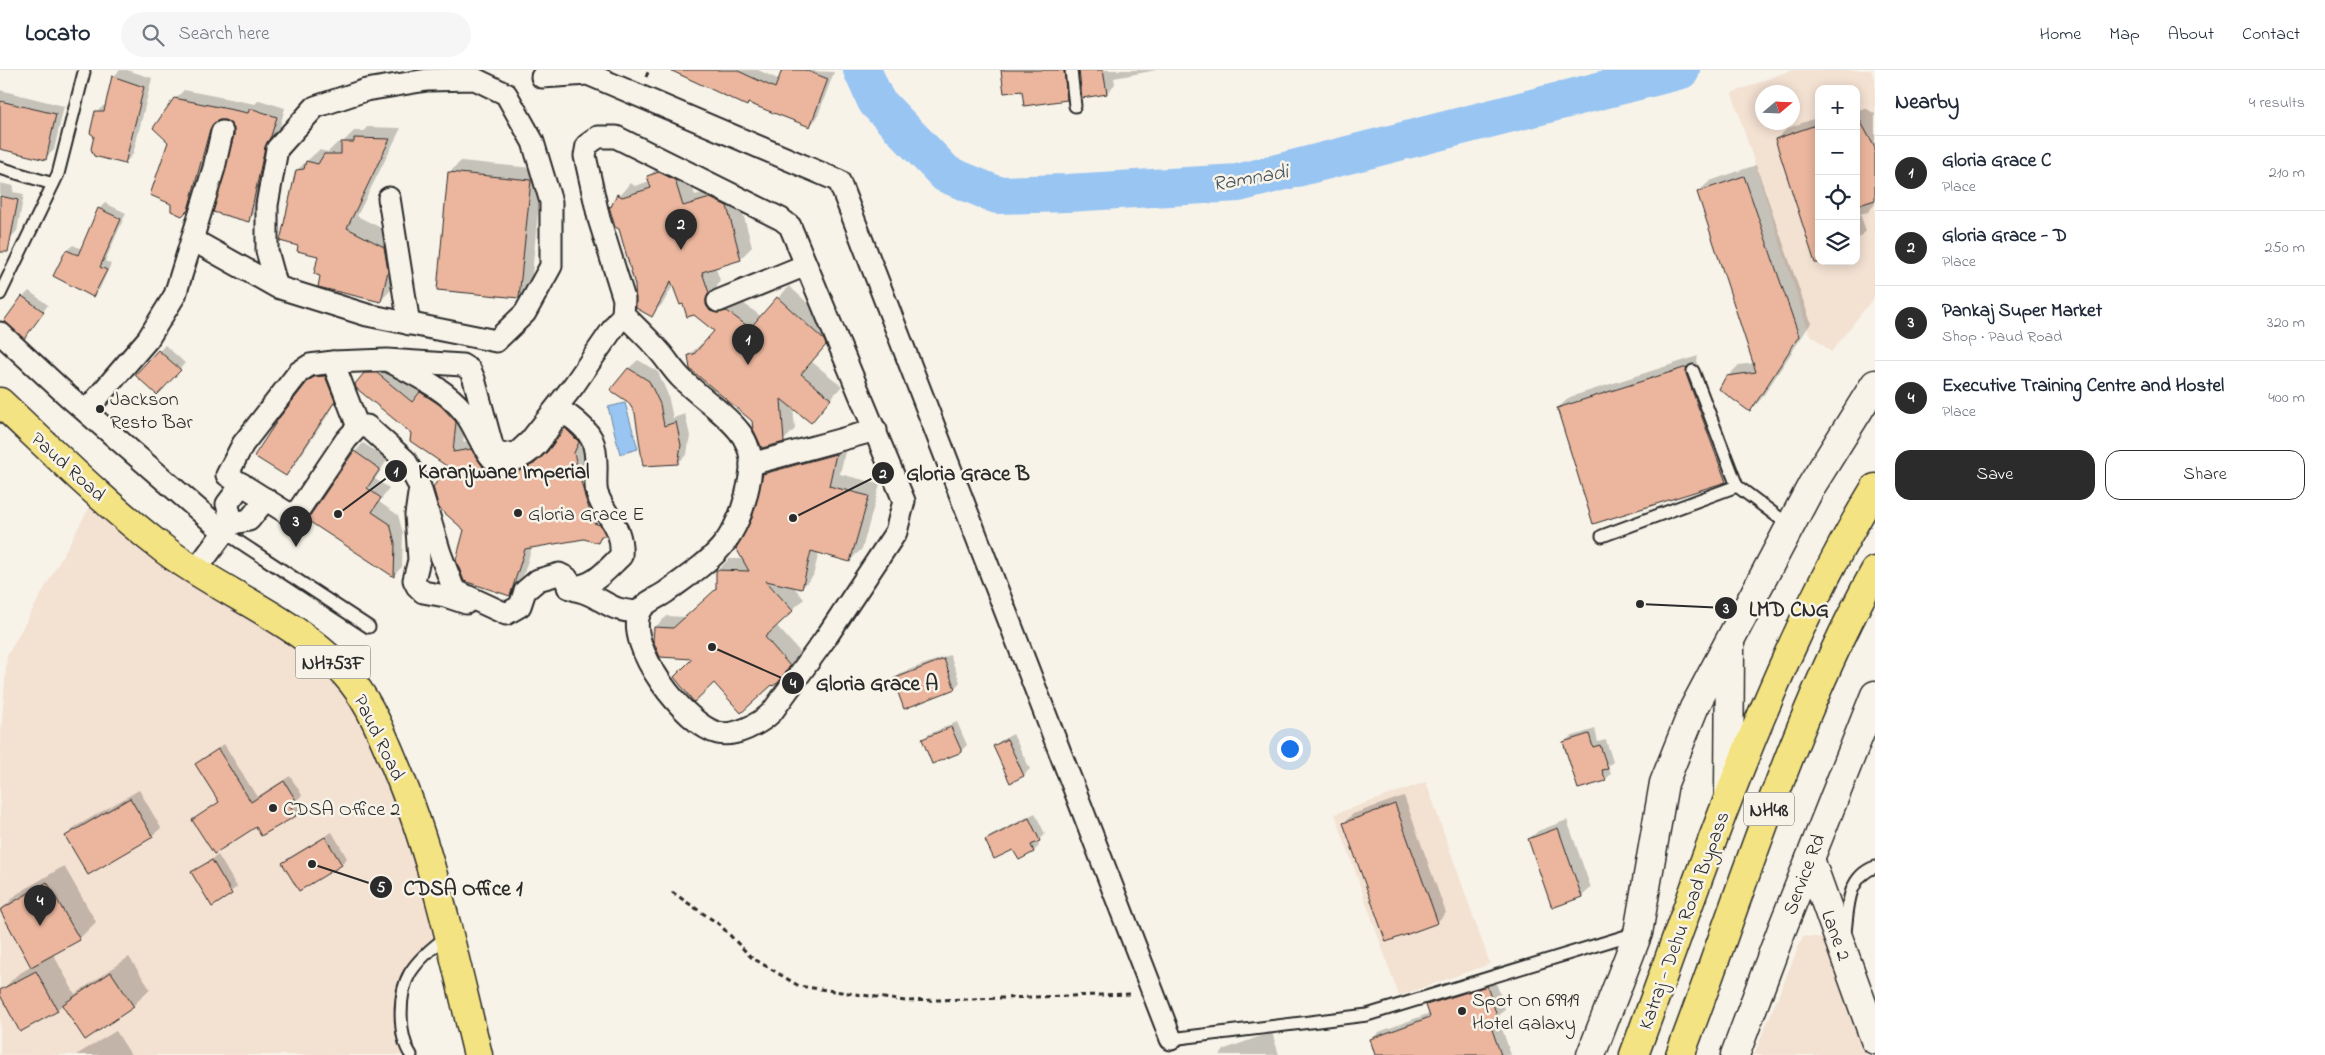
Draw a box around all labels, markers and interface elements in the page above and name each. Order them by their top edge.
search box [121,12,471,57]
text: Locato [25,17,91,52]
icon: search [139,21,167,49]
text: Search here [179,21,270,48]
text: Home [2040,22,2081,48]
text: Map [2109,22,2140,48]
text: About [2168,22,2214,48]
text: Contact [2242,22,2300,48]
north arrow [1755,85,1800,130]
map controls [1815,85,1860,265]
button: + [1815,85,1860,130]
text: Nearby [1895,88,1959,118]
text: 4 results [2249,91,2305,115]
button: − [1815,130,1860,175]
text: Gloria Grace C [1942,148,2052,175]
water label: Ramnadi [1210,157,1293,200]
text: 1 [1908,161,1914,185]
text: 210 m [2269,161,2305,185]
button: locate [1815,175,1860,220]
text: Place [1942,175,1976,199]
pin: 2 [665,209,697,250]
button: layers [1815,220,1860,265]
text: Gloria Grace - D [1942,223,2067,250]
text: 2 [1907,236,1915,260]
text: 250 m [2265,236,2305,260]
text: Place [1942,250,1976,274]
text: Pankaj Super Market [1942,298,2102,325]
text: 3 [1908,311,1914,335]
text: 320 m [2267,311,2305,335]
pin: 1 [732,324,764,365]
text: Shop · Paud Road [1942,325,2062,349]
text: Executive Training Centre and Hostel [1942,373,2224,400]
place label: Jackson Resto Bar [110,386,194,438]
text: 4 [1908,386,1914,410]
text: 400 m [2268,386,2305,410]
text: Place [1942,400,1976,424]
marker: Jackson Resto Bar [94,403,106,415]
street label: Paud Road [23,426,111,510]
button: Save [1895,450,2095,500]
button: Share [2105,450,2305,500]
callout: Karanjwane Imperial [383,453,600,489]
callout: Gloria Grace B [871,455,1040,491]
text: Karanjwane Imperial [418,458,590,488]
text: Gloria Grace B [906,460,1030,490]
text: 1 [394,461,399,483]
text: 2 [878,463,887,485]
place label: Gloria Grace E [528,501,644,530]
pin: 3 [280,506,312,547]
marker: Gloria Grace E [512,507,524,519]
callout: LMD CNG [1714,590,1839,626]
text: LMD CNG [1749,596,1829,626]
text: 3 [1722,598,1729,620]
road number: NH753F [296,646,370,678]
callout: Gloria Grace A [781,665,948,701]
text: Gloria Grace A [816,670,938,700]
text: 4 [789,673,797,695]
street label: Paud Road [344,690,411,786]
your location [1277,736,1303,762]
road number: NH48 [1744,792,1794,826]
place label: CDSA Office 2 [283,796,400,825]
marker: CDSA Office 2 [267,802,279,814]
street label: Katraj - Dehu Road Bypass [1632,808,1738,1034]
street label: Service Rd [1777,830,1834,920]
callout: CDSA Office 1 [368,869,532,905]
text: CDSA Office 1 [403,875,523,905]
text: 5 [377,877,386,899]
pin: 4 [24,885,56,926]
street label: Lane 2 [1812,906,1857,965]
place label: Spot On 69919 Hotel Galaxy [1472,987,1579,1039]
marker: Spot On 69919 Hotel Galaxy [1456,1005,1468,1017]

